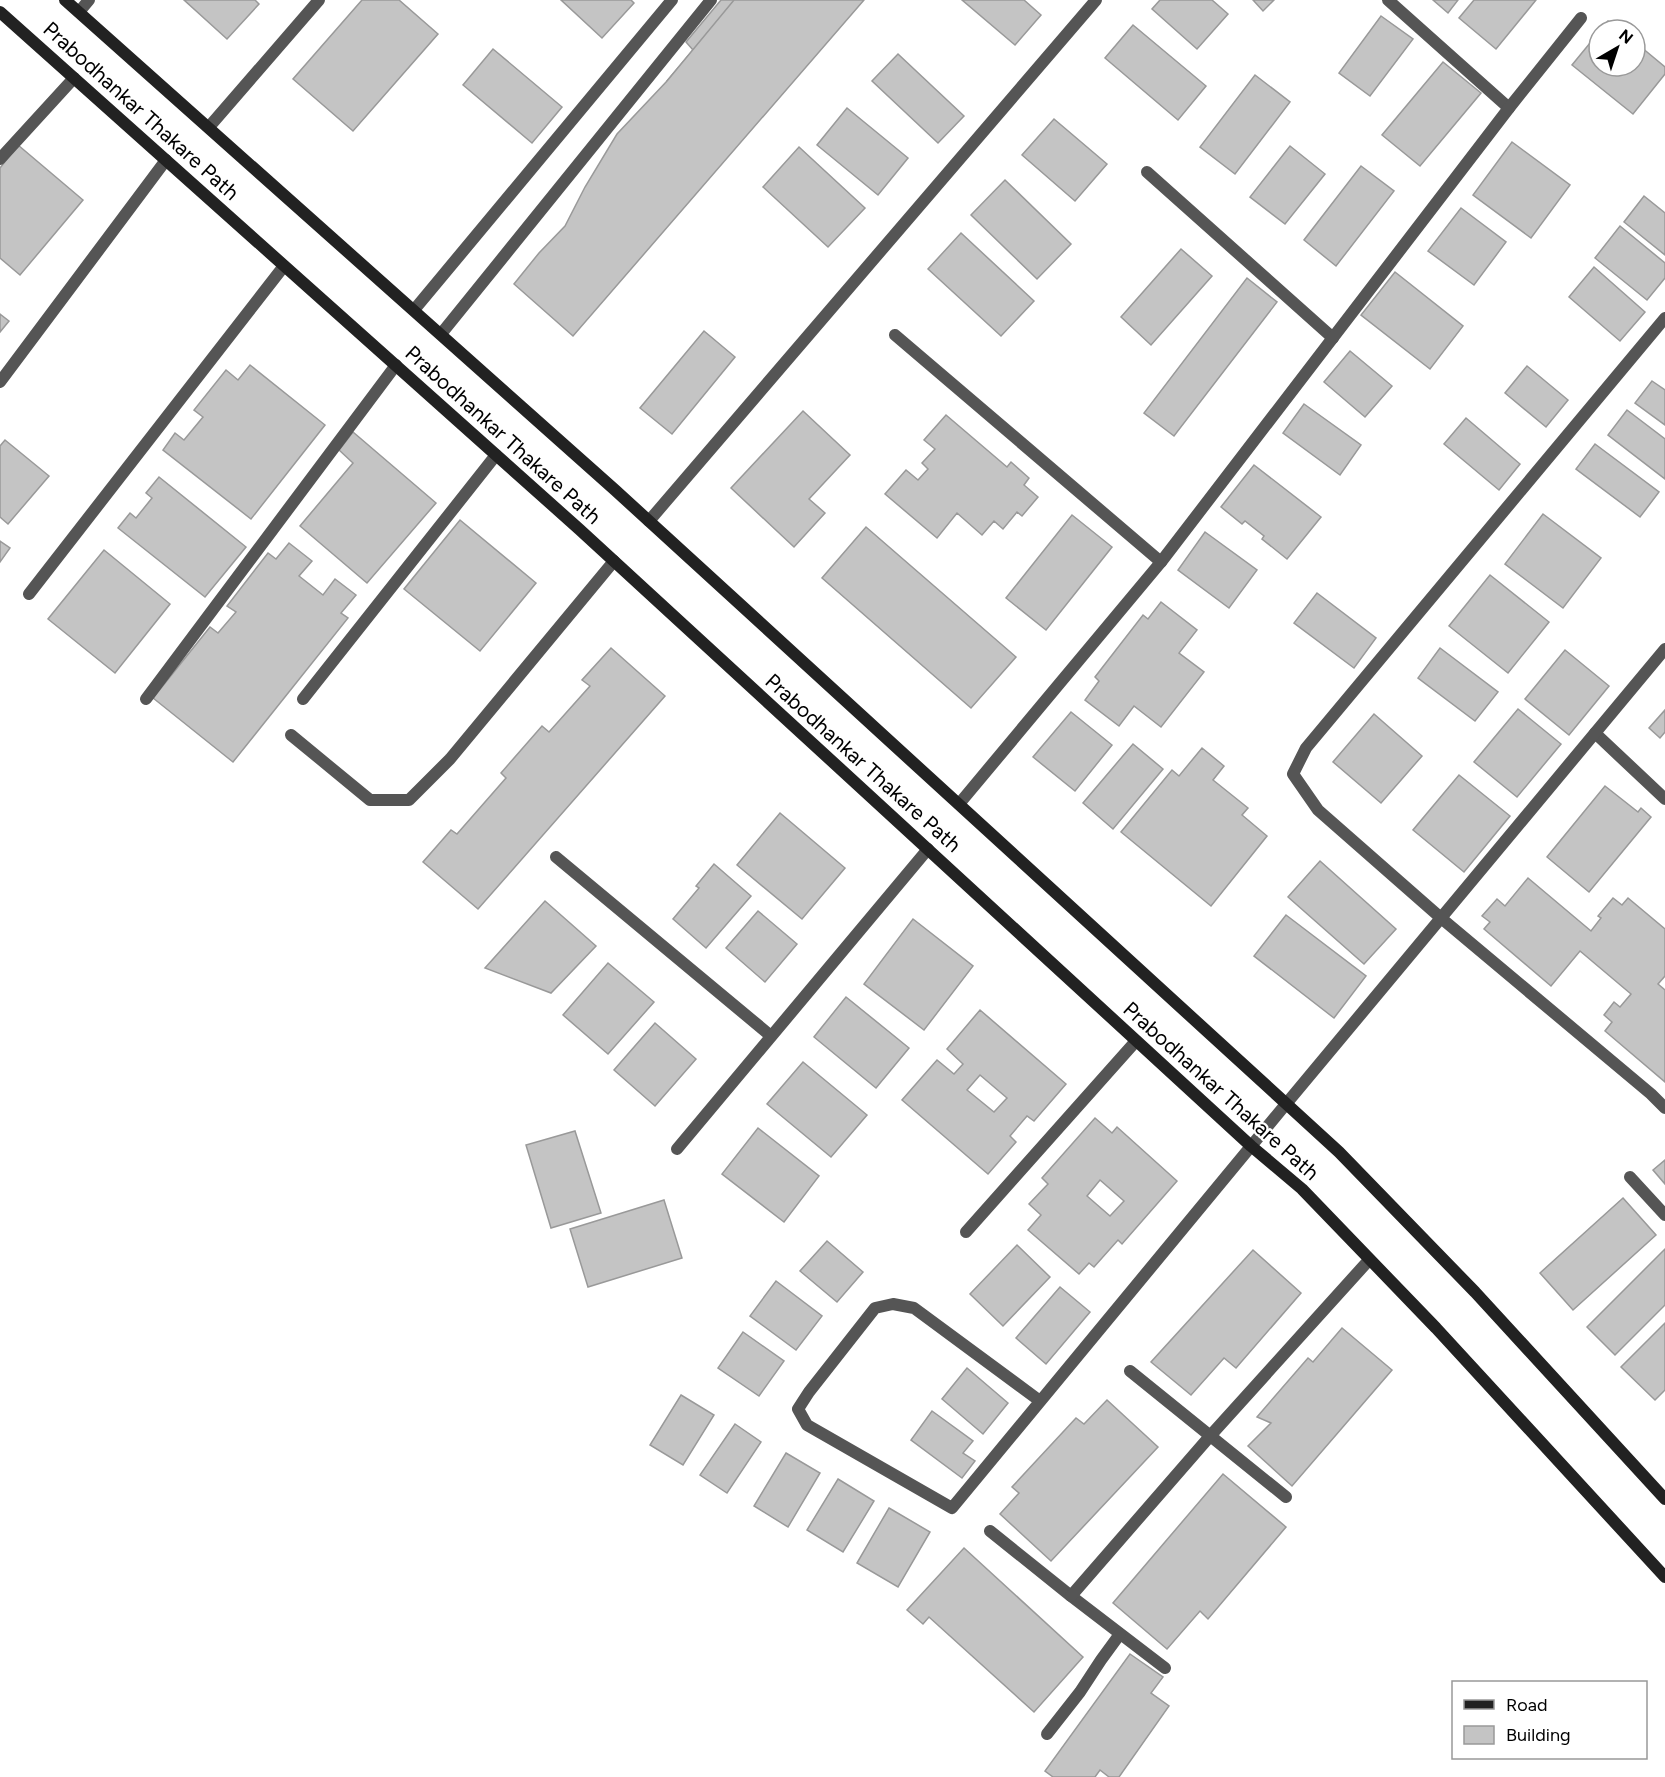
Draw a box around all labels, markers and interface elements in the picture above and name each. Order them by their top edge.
street label: Prabodhankar Thakare Path [38,16,244,205]
north arrow [1587,18,1647,78]
text: N [1615,25,1637,48]
street label: Prabodhankar Thakare Path [400,340,606,529]
street label: Prabodhankar Thakare Path [760,668,966,857]
street label: Prabodhankar Thakare Path [1118,996,1324,1185]
legend [1452,1681,1647,1759]
text: Road [1506,1694,1547,1716]
text: Building [1506,1724,1571,1746]

